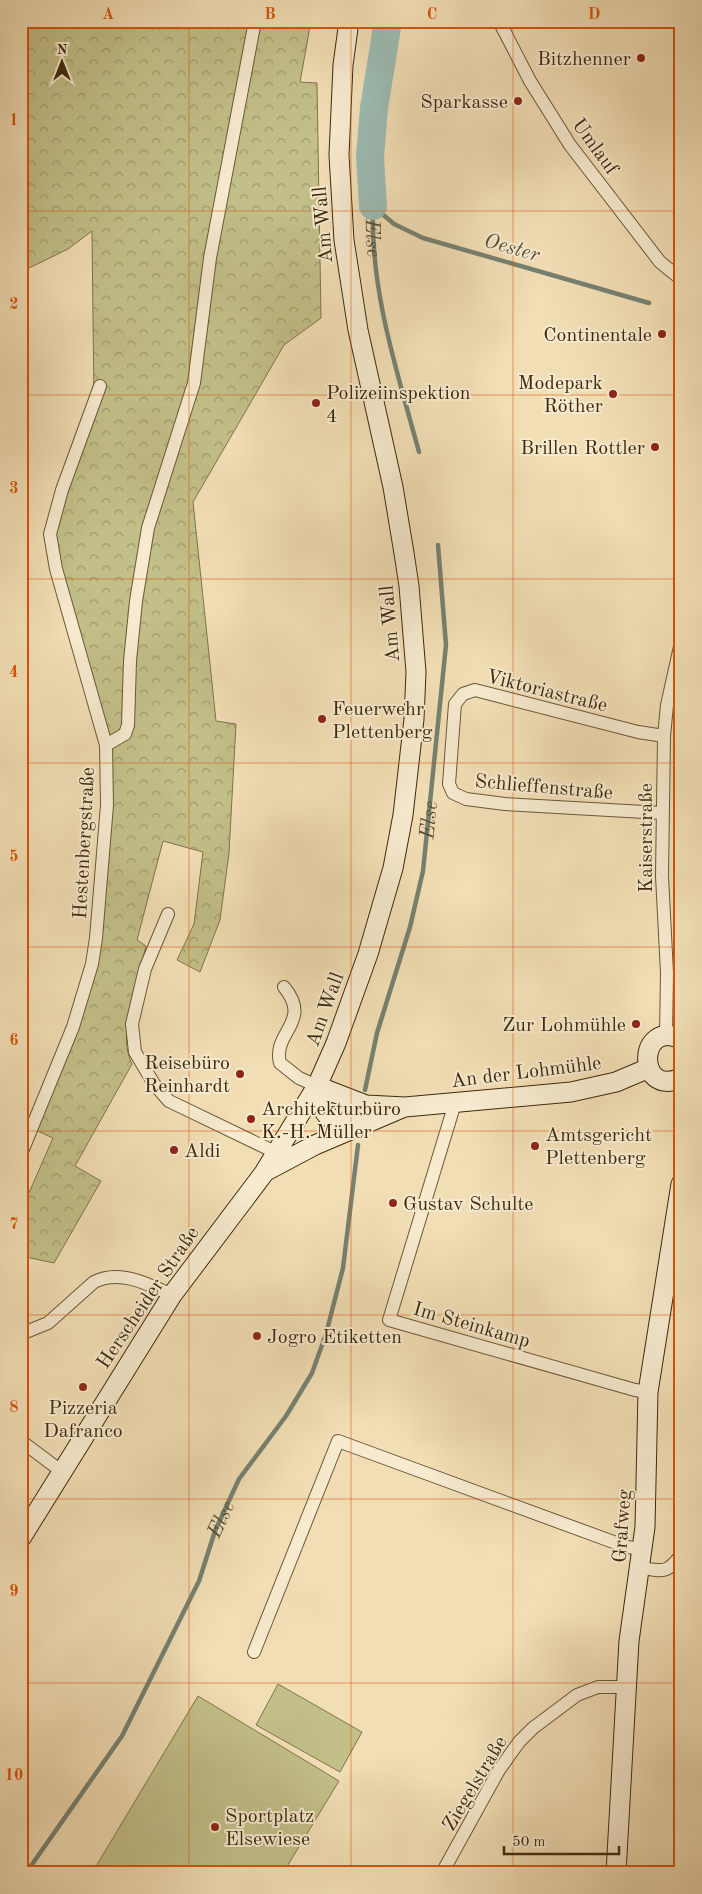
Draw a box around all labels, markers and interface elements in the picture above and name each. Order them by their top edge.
text: A [102,7,114,23]
text: B [264,7,276,23]
text: C [427,7,437,23]
text: D [588,7,600,23]
north arrow [38,38,88,88]
text: N [57,43,68,57]
place label: Bitzhenner [537,50,631,70]
marker: Bitzhenner [635,52,647,64]
place label: Sparkasse [420,93,508,113]
marker: Sparkasse [512,95,524,107]
text: 1 [9,113,19,129]
street label: Umlauf [567,115,622,180]
street label: Am Wall [311,185,337,264]
water label: Else [361,218,384,258]
water label: Oester [481,231,543,267]
text: 2 [9,297,19,313]
place label: Continentale [543,326,652,346]
marker: Continentale [656,328,668,340]
place label: Modepark Röther [518,374,603,417]
place label: Polizeiinspektion 4 [326,384,471,427]
marker: Modepark Röther [607,388,619,400]
marker: Polizeiinspektion 4 [310,397,322,409]
place label: Brillen Rottler [520,439,645,459]
marker: Brillen Rottler [649,441,661,453]
text: 3 [9,481,19,497]
street label: Am Wall [378,584,404,663]
text: 4 [9,665,19,681]
street label: Viktoriastraße [484,667,609,717]
place label: Feuerwehr Plettenberg [332,700,433,743]
marker: Feuerwehr Plettenberg [316,713,328,725]
street label: Hestenbergstraße [71,766,99,920]
street label: Schlieffenstraße [474,772,614,804]
street label: Kaiserstraße [637,783,657,893]
water label: Else [417,800,442,841]
text: 5 [9,849,19,865]
street label: Am Wall [303,970,348,1049]
place label: Zur Lohmühle [502,1016,626,1036]
marker: Zur Lohmühle [630,1018,642,1030]
text: 6 [9,1033,19,1049]
place label: Reisebüro Reinhardt [144,1054,230,1097]
street label: An der Lohmühle [450,1054,603,1092]
marker: Reisebüro Reinhardt [234,1068,246,1080]
place label: Architekturbüro K.-H. Müller [261,1100,401,1143]
marker: Architekturbüro K.-H. Müller [245,1113,257,1125]
place label: Amtsgericht Plettenberg [545,1126,652,1169]
marker: Amtsgericht Plettenberg [529,1140,541,1152]
place label: Aldi [184,1142,221,1162]
marker: Aldi [168,1144,180,1156]
place label: Gustav Schulte [403,1195,533,1215]
marker: Gustav Schulte [387,1197,399,1209]
text: 7 [9,1217,19,1233]
street label: Herscheider Straße [94,1223,204,1373]
street label: Im Steinkamp [411,1300,532,1352]
place label: Jogro Etiketten [267,1328,402,1348]
marker: Jogro Etiketten [251,1330,263,1342]
marker: Pizzeria Dafranco [77,1381,89,1393]
place label: Pizzeria Dafranco [43,1399,123,1442]
text: 8 [9,1400,19,1416]
street label: Grafweg [610,1489,636,1564]
water label: Else [204,1498,239,1542]
text: 9 [9,1584,19,1600]
street label: Ziegelstraße [440,1733,512,1835]
text: 10 [5,1768,23,1784]
place label: Sportplatz Elsewiese [225,1807,314,1850]
marker: Sportplatz Elsewiese [209,1821,221,1833]
scale bar [504,1824,620,1856]
text: 50 m [512,1835,546,1850]

